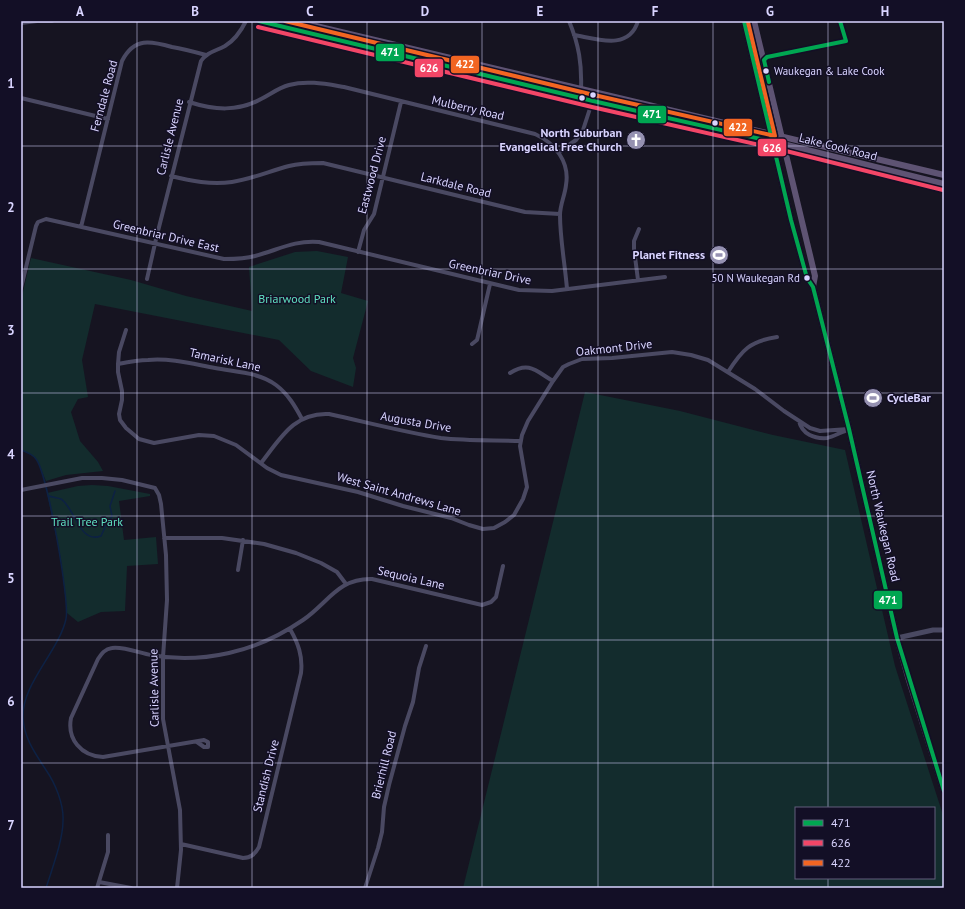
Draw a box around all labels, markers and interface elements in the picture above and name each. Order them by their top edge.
text: A [76,3,84,20]
text: B [191,3,199,20]
text: C [306,3,314,20]
text: D [421,3,429,20]
text: E [537,3,544,20]
text: F [652,3,659,20]
text: G [766,3,774,20]
text: H [881,3,889,20]
line badge: 471 [375,43,405,62]
text: 471 [381,45,399,59]
line badge: 422 [450,55,480,74]
text: 422 [456,57,474,71]
street label: Ferndale Road [87,58,120,133]
line badge: 626 [414,58,444,78]
text: 626 [420,61,438,75]
place label: Waukegan & Lake Cook [774,64,885,78]
marker: Waukegan & Lake Cook [761,66,771,76]
text: 1 [7,75,15,92]
unlabelled marker [588,90,598,100]
street label: Mulberry Road [430,92,506,123]
unlabelled marker [577,93,587,103]
street label: Carlisle Avenue [153,97,186,177]
line badge: 471 [637,105,667,124]
text: 471 [643,107,661,121]
unlabelled marker [710,118,720,128]
line badge: 422 [723,118,753,137]
text: 422 [729,120,747,134]
place label: North Suburban Evangelical Free Church [500,125,622,154]
church icon: North Suburban Evangelical Free Church [625,129,647,151]
street label: Lake Cook Road [797,130,879,163]
street label: Eastwood Drive [354,134,389,215]
line badge: 626 [757,138,787,157]
text: 626 [763,141,781,155]
street label: Larkdale Road [419,168,493,201]
text: 2 [7,199,15,216]
street label: Greenbriar Drive East [111,216,221,255]
sports icon: Planet Fitness [708,244,730,266]
place label: Planet Fitness [633,247,705,262]
street label: Greenbriar Drive [447,255,533,288]
place label: 50 N Waukegan Rd [712,271,800,285]
marker: 50 N Waukegan Rd [802,273,812,283]
park label: Briarwood Park [258,291,336,306]
text: 3 [7,322,15,339]
street label: Oakmont Drive [575,336,653,359]
street label: Tamarisk Lane [188,345,262,374]
sports icon: CycleBar [862,387,884,409]
place label: CycleBar [887,390,932,405]
street label: Augusta Drive [380,408,453,435]
text: 4 [7,446,15,463]
street label: West Saint Andrews Lane [335,469,463,518]
street label: North Waukegan Road [863,469,904,583]
park label: Trail Tree Park [51,514,123,529]
street label: Sequoia Lane [376,562,446,593]
text: 5 [7,570,15,587]
line badge: 471 [873,590,903,610]
text: 471 [879,593,897,607]
street label: Carlisle Avenue [145,649,162,727]
text: 6 [7,693,15,710]
street label: Brierhill Road [368,729,399,801]
street label: Standish Drive [249,738,282,814]
legend [795,807,935,879]
text: 471 [831,815,851,830]
text: 7 [7,817,15,834]
text: 626 [831,835,851,850]
text: 422 [831,855,851,870]

